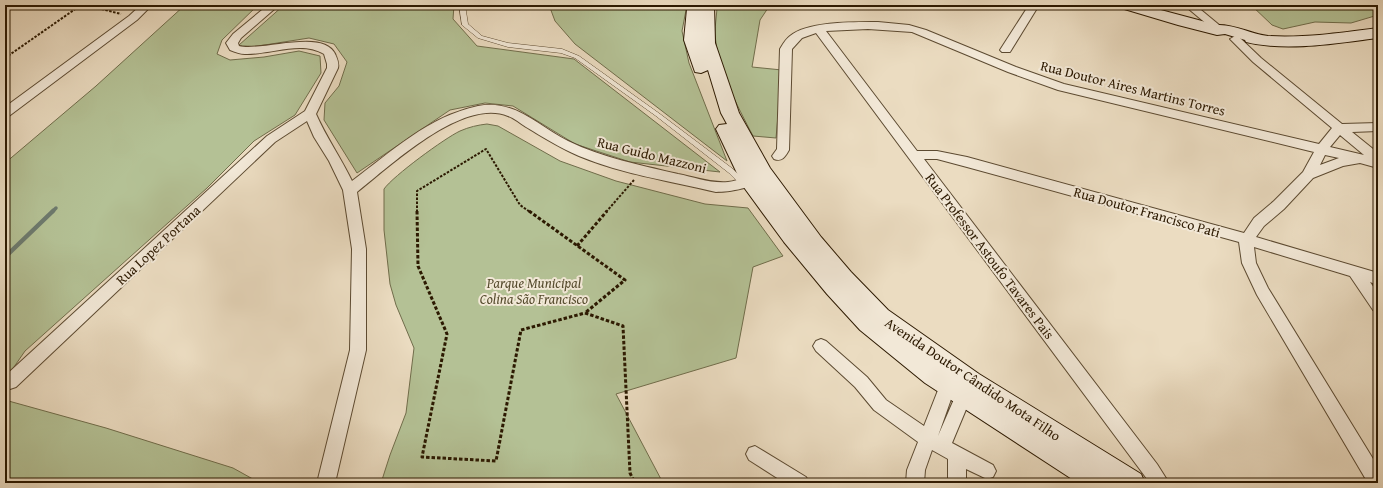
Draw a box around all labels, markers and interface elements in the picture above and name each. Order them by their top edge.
street label: Rua Doutor Aires Martins Torres [1038,55,1228,121]
street label: Rua Guido Mazzoni [595,132,709,178]
street label: Rua Professor Astoufo Tavares Pais [921,169,1059,343]
street label: Rua Doutor Francisco Pati [1071,181,1223,243]
street label: Rua Lopez Portana [111,200,205,290]
park label: Parque Municipal Colina São Francisco [480,273,588,309]
street label: Avenida Doutor Cândido Mota Filho [881,312,1065,446]

